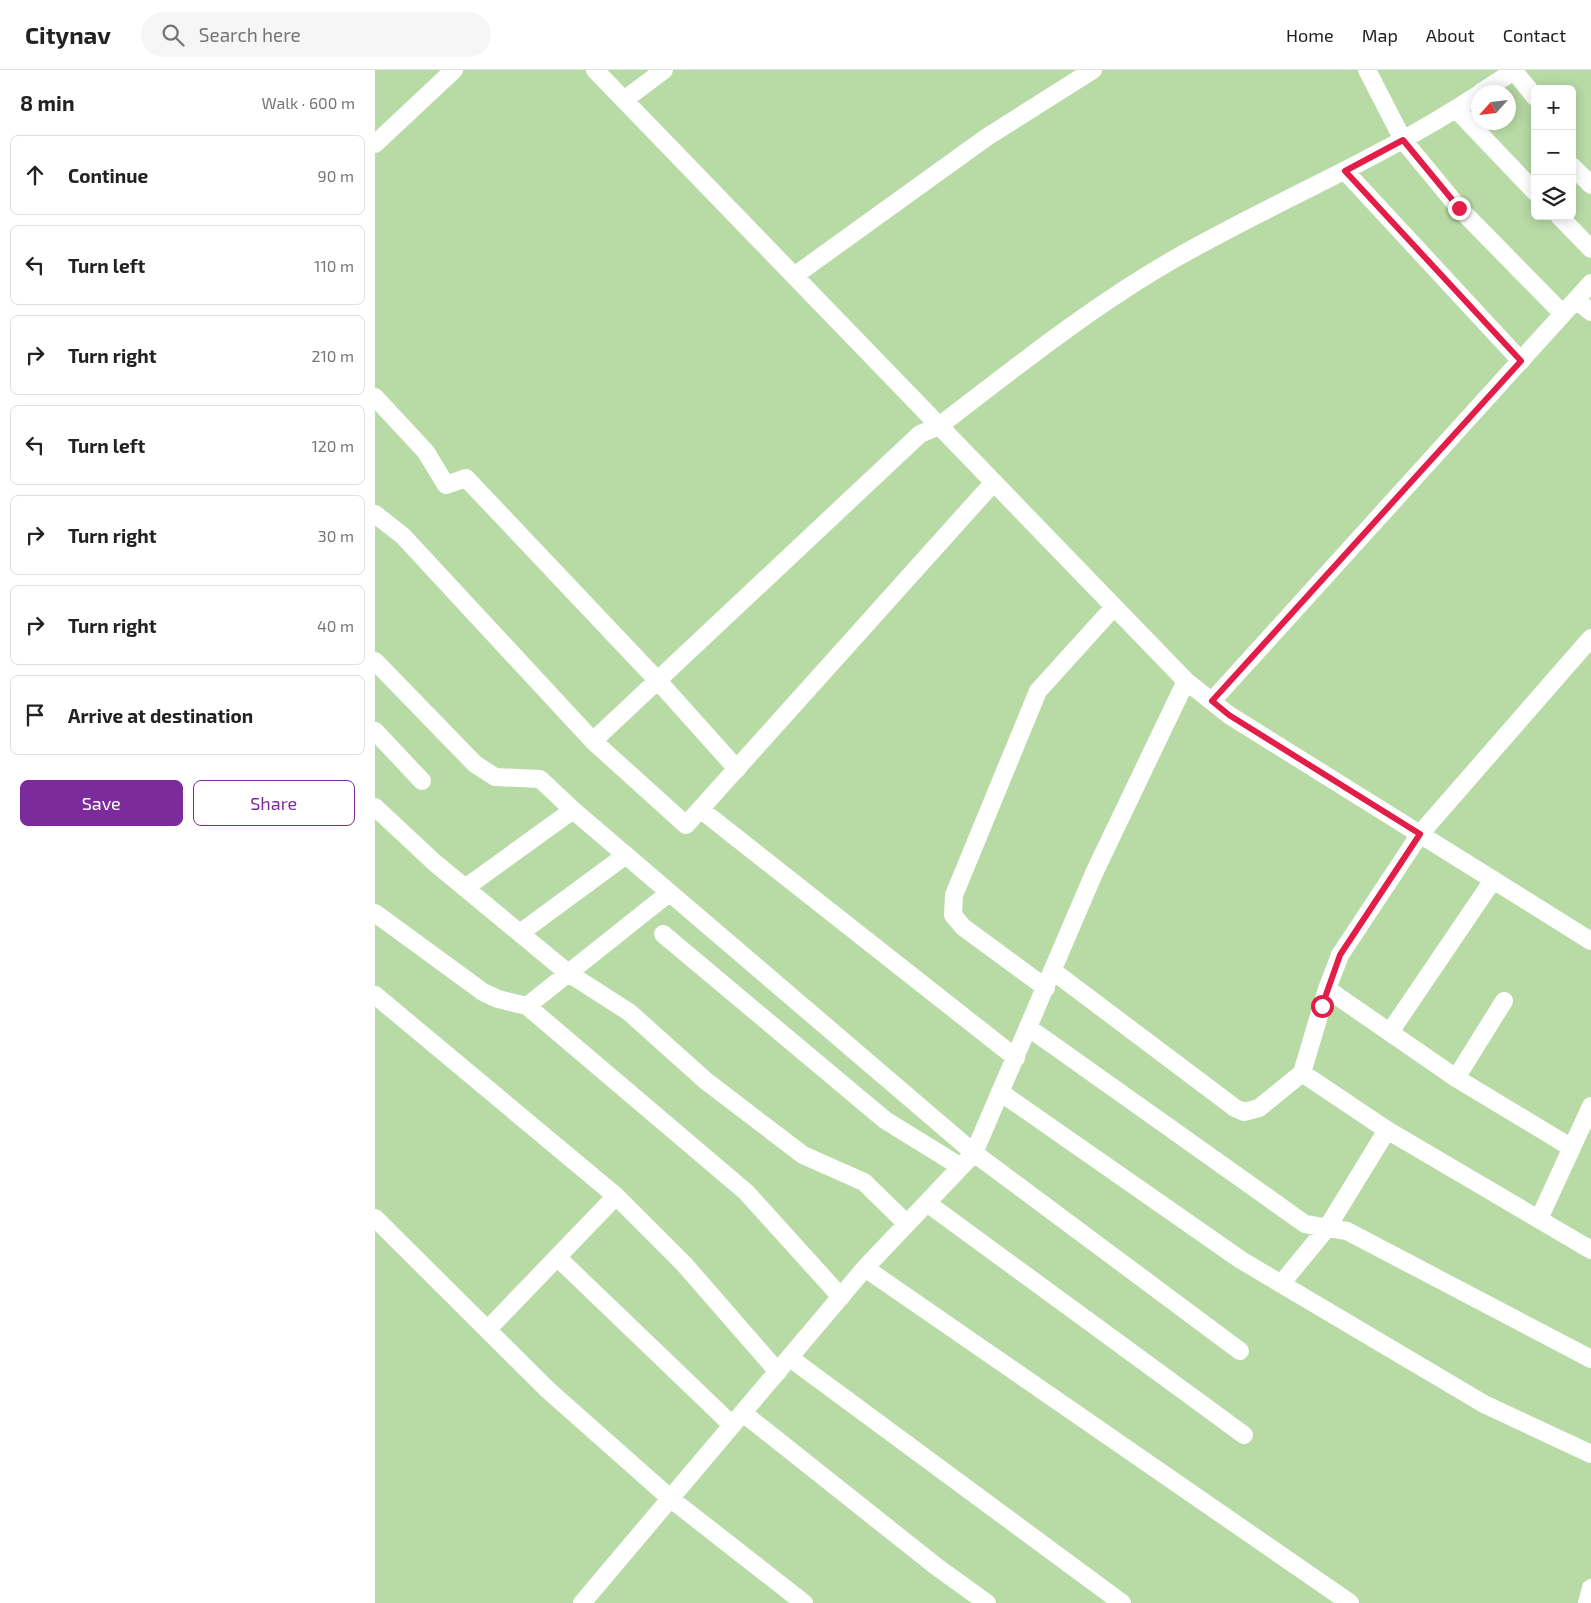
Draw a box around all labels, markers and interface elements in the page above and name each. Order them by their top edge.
search box [141,12,491,57]
text: Citynav [25,20,111,49]
icon: search [159,21,187,49]
text: Search here [199,23,301,46]
text: Home [1286,24,1334,46]
text: Map [1362,24,1398,46]
text: About [1426,24,1475,46]
text: Contact [1503,24,1566,46]
north arrow [1471,85,1516,130]
map controls [1531,85,1576,220]
button: + [1531,85,1576,130]
text: 8 min [20,90,75,115]
text: Walk · 600 m [262,93,355,112]
button: − [1531,130,1576,175]
icon: ahead [21,161,49,189]
text: Continue [68,164,148,187]
text: 90 m [318,166,354,185]
button: layers [1531,175,1576,220]
route end [1448,197,1471,220]
icon: left [21,251,49,279]
text: Turn left [68,254,145,277]
text: 110 m [314,256,354,275]
icon: right [21,341,49,369]
text: Turn right [68,344,156,367]
text: 210 m [311,346,354,365]
icon: left [21,431,49,459]
text: Turn left [68,434,145,457]
text: 120 m [311,436,354,455]
icon: right [21,521,49,549]
text: Turn right [68,524,156,547]
text: 30 m [318,526,354,545]
icon: right [21,611,49,639]
text: Turn right [68,614,156,637]
text: 40 m [317,616,354,635]
icon: arrive [21,701,49,729]
text: Arrive at destination [68,704,253,727]
button: Save [20,780,183,826]
button: Share [193,780,355,826]
route start [1311,995,1334,1018]

